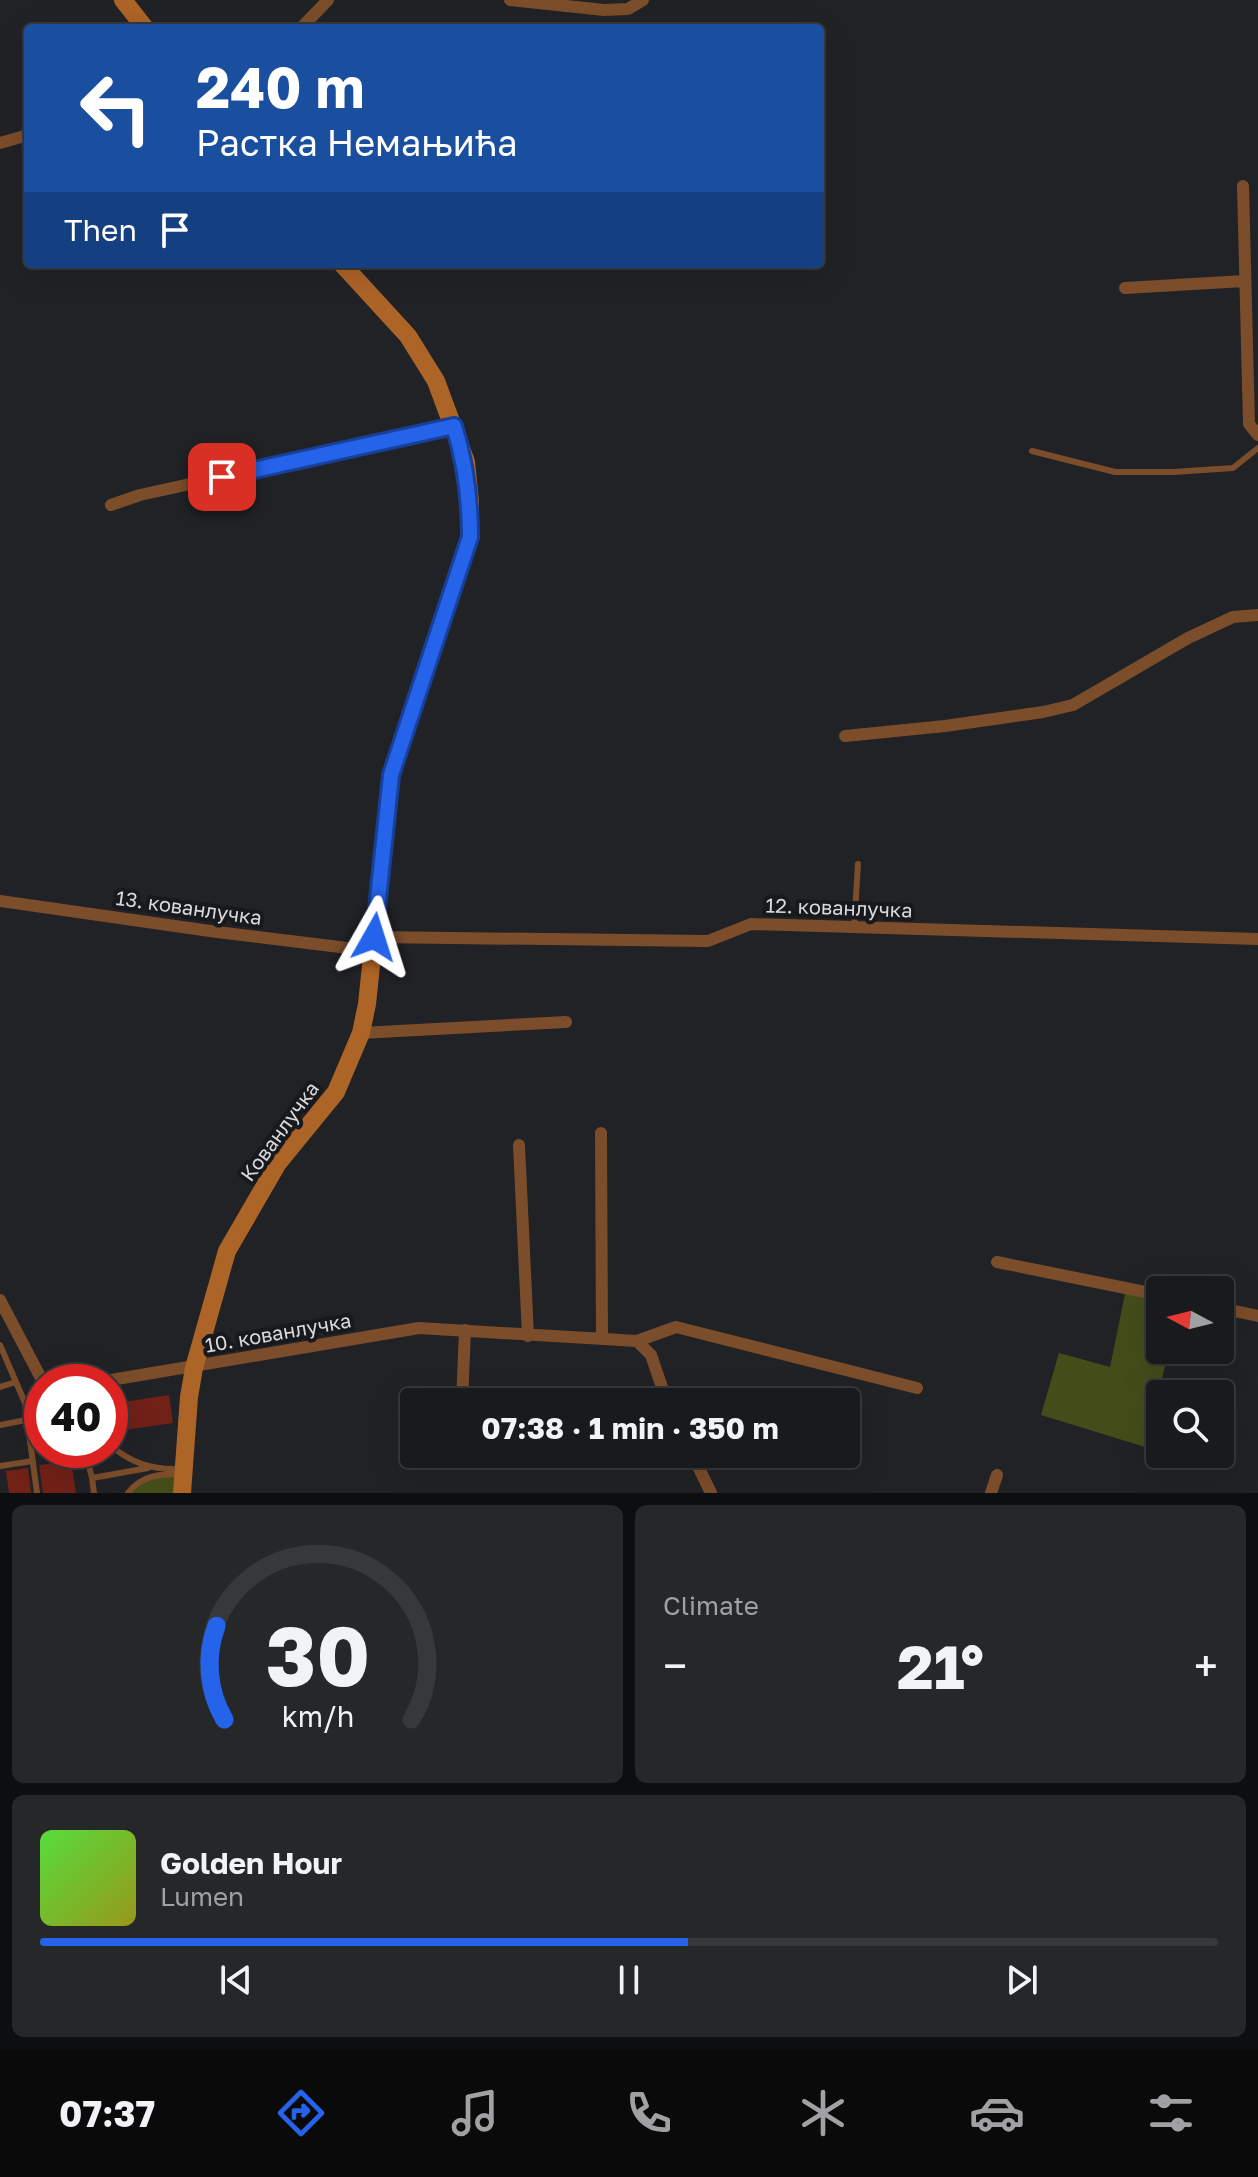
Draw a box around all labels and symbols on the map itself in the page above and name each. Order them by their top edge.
pin [188,443,256,511]
street label: 13. кованлучка [114,885,264,929]
street label: 12. кованлучка [765,892,913,922]
position arrow [332,895,416,979]
street label: Кованлучка [235,1077,323,1185]
north arrow [1146,1276,1234,1364]
street label: 10. кованлучка [203,1307,353,1357]
speed limit sign: 40 [24,1364,128,1468]

